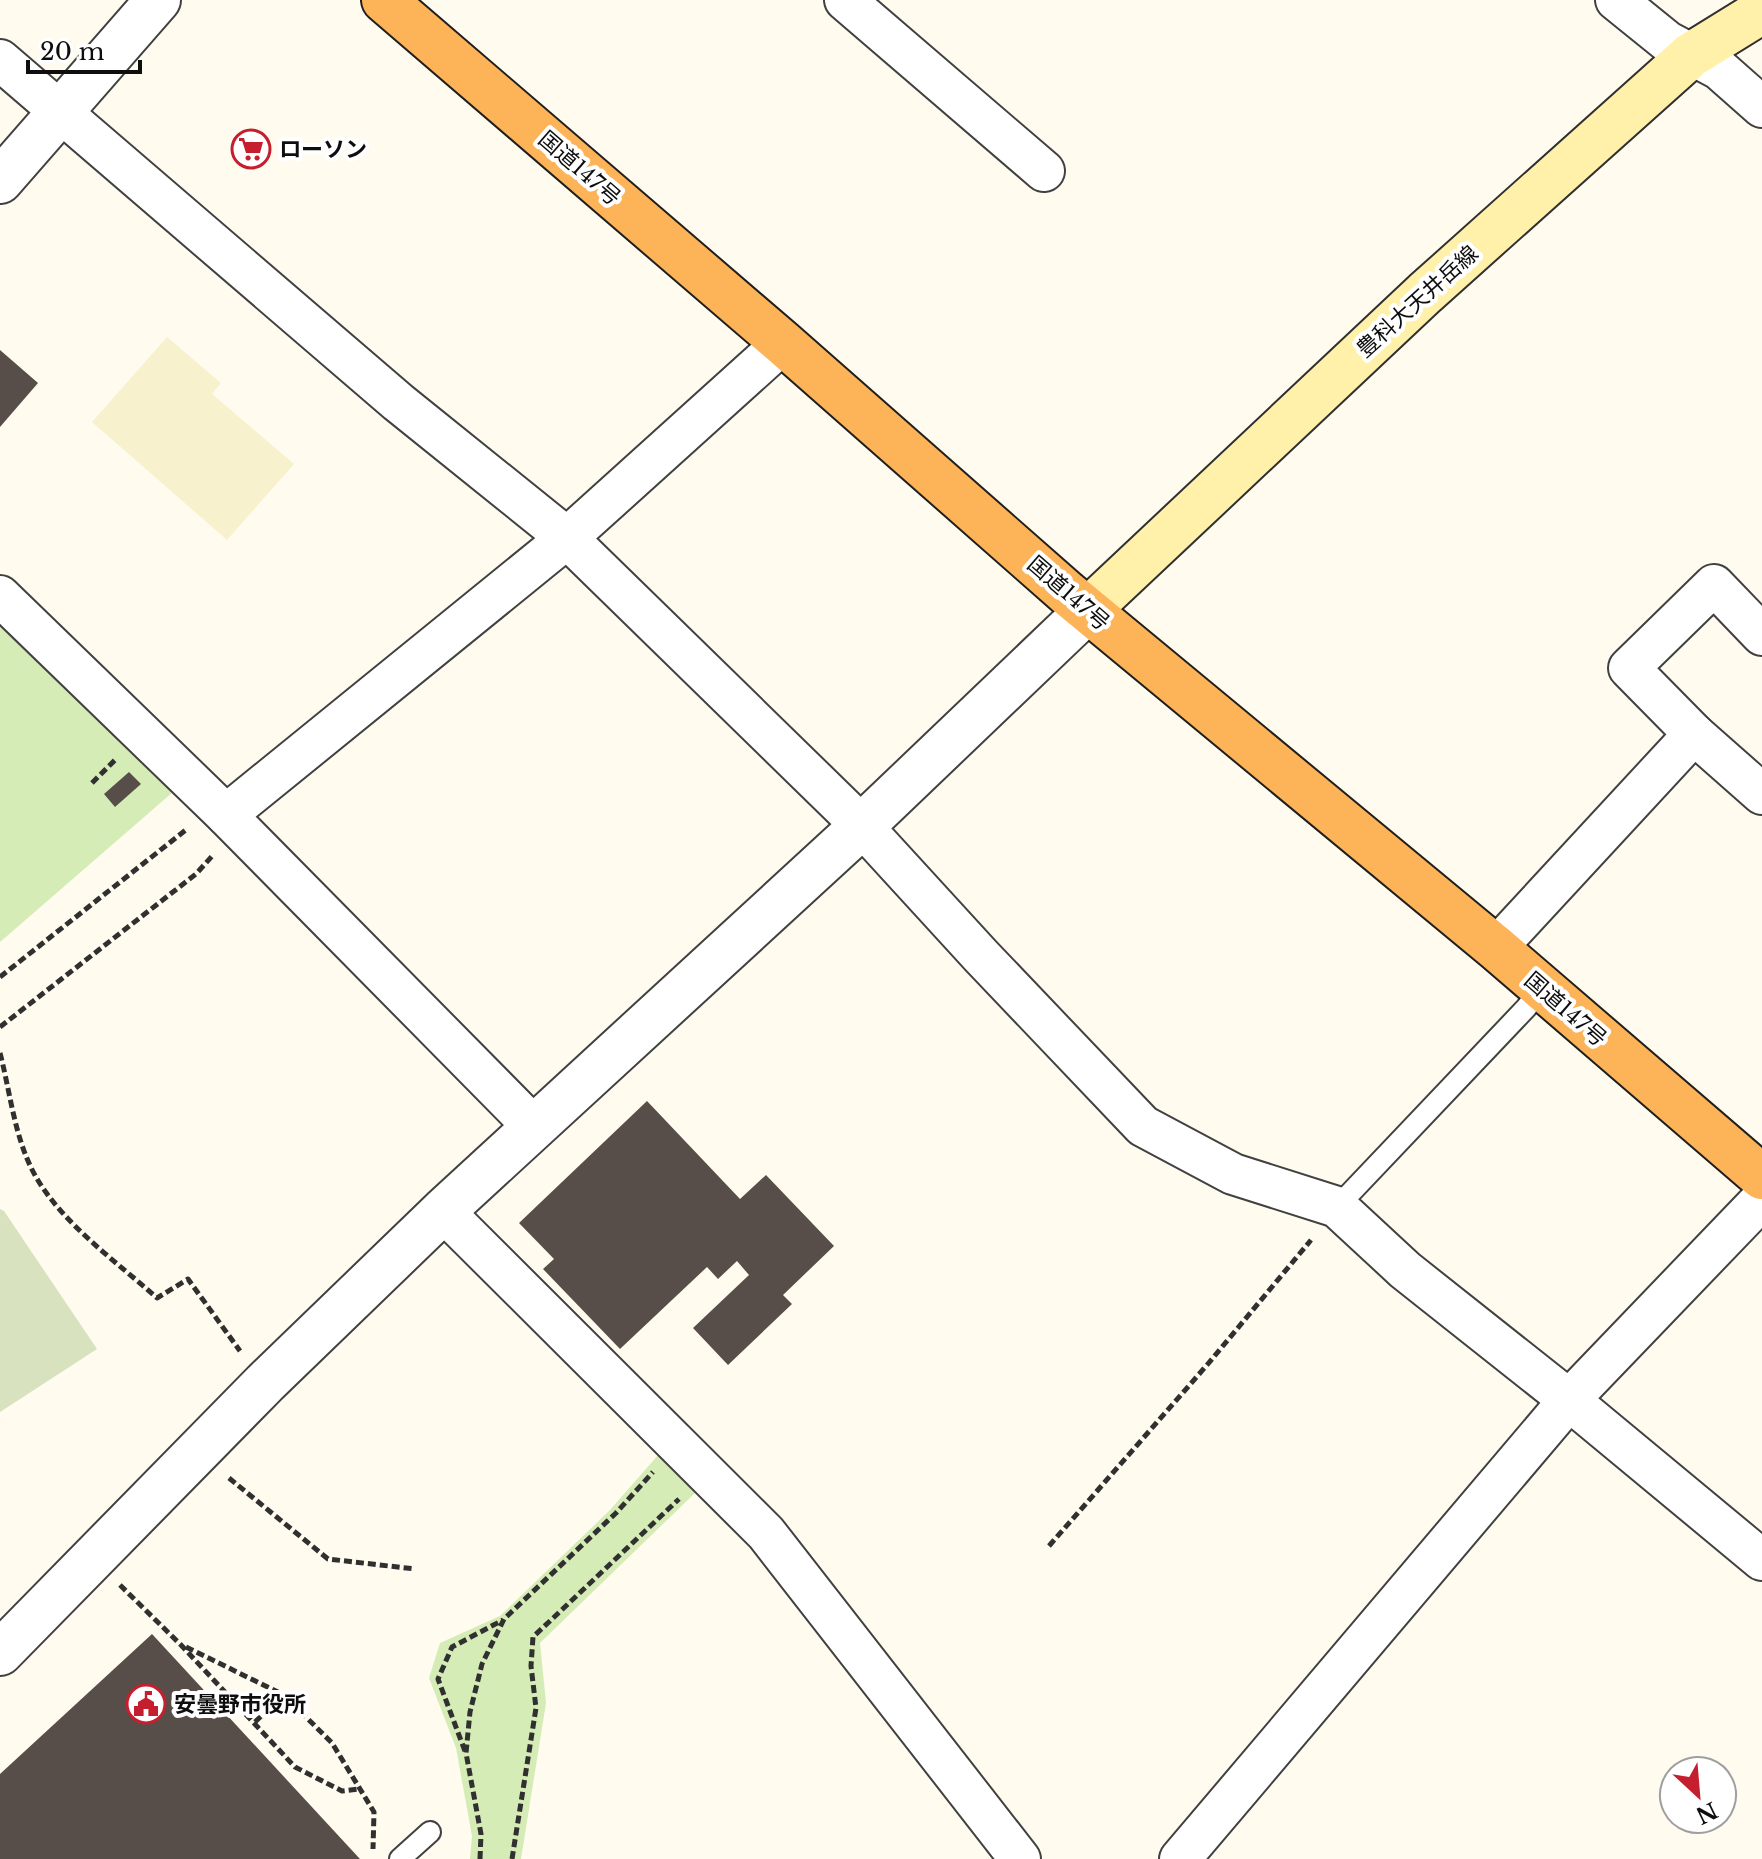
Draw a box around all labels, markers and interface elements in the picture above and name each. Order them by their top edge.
scale bar [28,24,140,74]
text: 20 m [40,37,105,66]
street label: 国道147号 [533,125,626,211]
supermarket icon: ローソン [230,128,272,170]
place label: ローソン [279,136,367,163]
street label: 豊科大天井岳線 [1351,240,1484,363]
street label: 国道147号 [1022,550,1115,636]
street label: 国道147号 [1519,966,1612,1052]
public building icon: 安曇野市役所 [125,1683,167,1725]
place label: 安曇野市役所 [174,1691,306,1718]
north arrow [1658,1755,1738,1835]
text: N [1691,1796,1722,1829]

